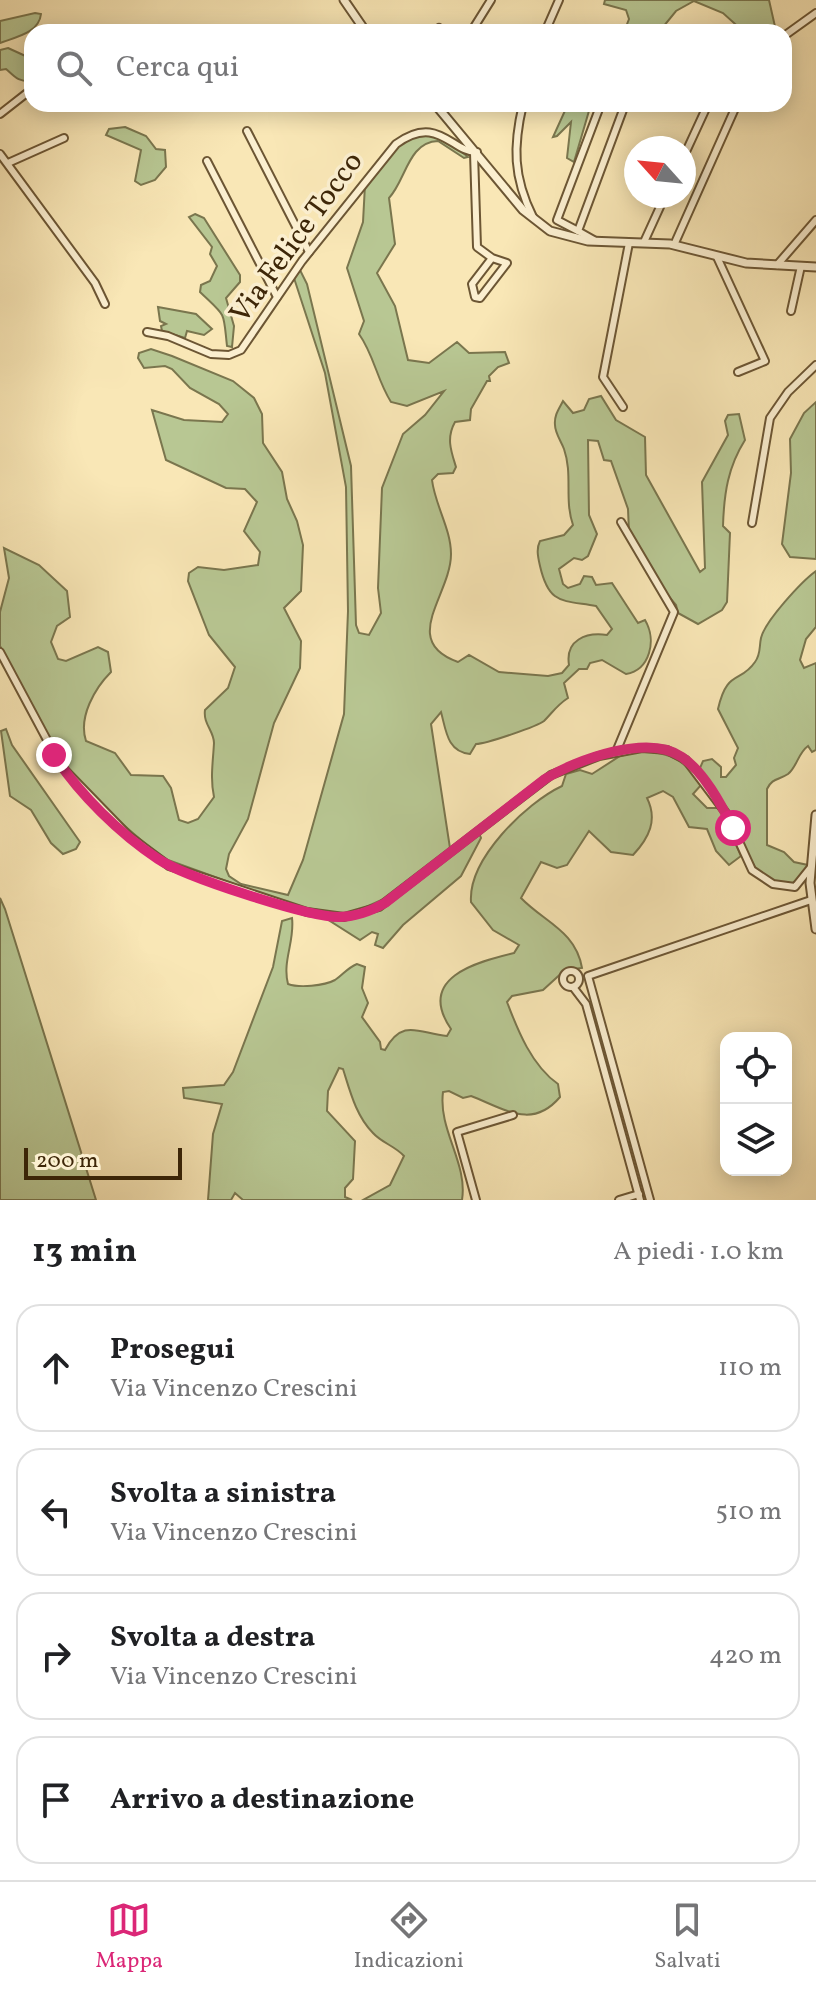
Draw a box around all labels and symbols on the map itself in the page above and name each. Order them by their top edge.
north arrow [624,136,696,208]
street label: Via Felice Tocco [220,143,374,333]
route end [36,737,72,773]
route start [715,810,751,846]
scale bar [24,1144,182,1180]

